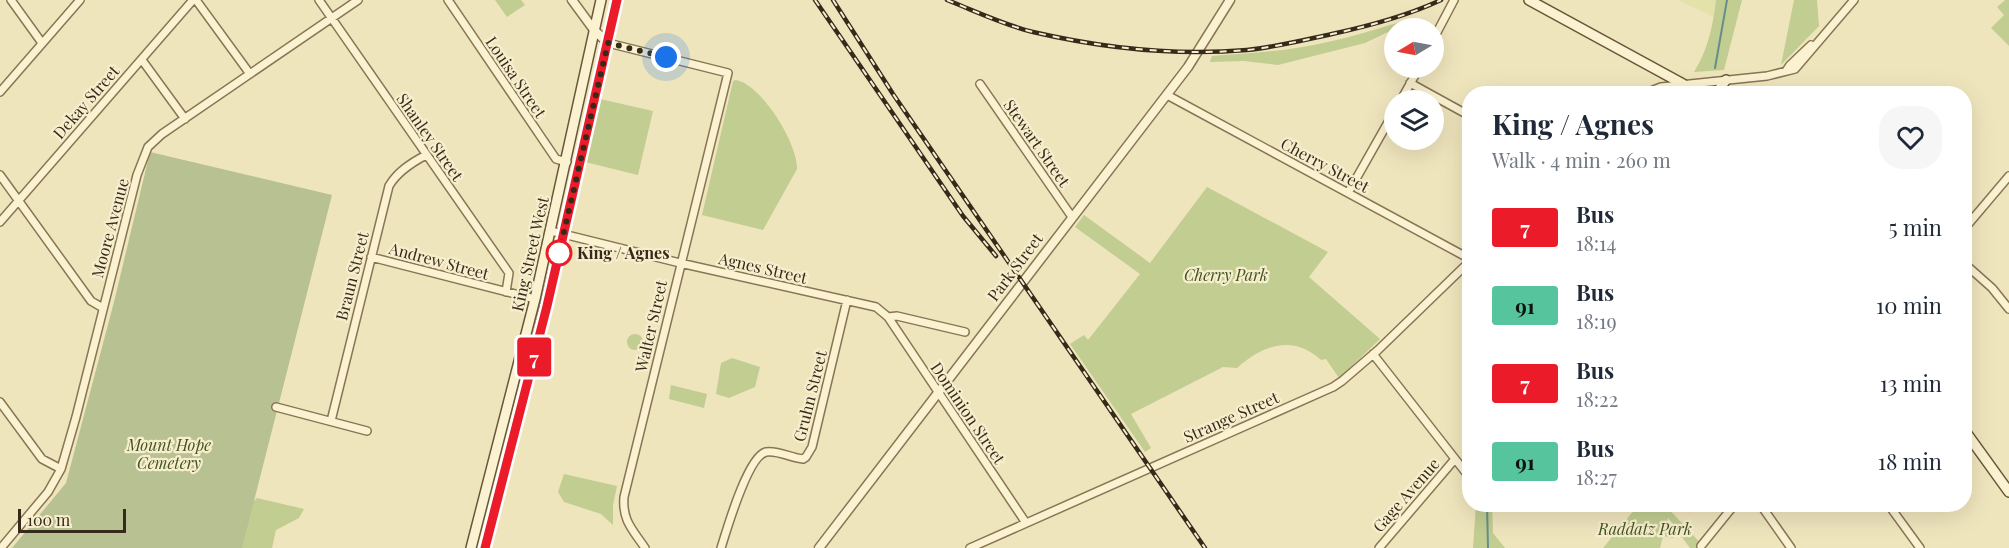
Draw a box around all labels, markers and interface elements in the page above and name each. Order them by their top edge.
north arrow [1384,18,1444,78]
map controls [1384,18,1444,150]
street label: Louisa Street [481,32,552,122]
your location [651,42,681,72]
street label: Dekay Street [48,60,124,143]
street label: Shanley Street [392,89,469,185]
button: layers [1384,90,1444,150]
street label: Stewart Street [1000,95,1075,191]
text: King / Agnes [1492,105,1654,142]
button: heart [1879,106,1942,169]
street label: Cherry Street [1277,132,1373,197]
text: Walk · 4 min · 260 m [1492,146,1671,173]
street label: Moore Avenue [86,176,133,280]
street label: King Street West [506,194,553,313]
text: Bus [1576,199,1614,229]
text: 5 min [1889,212,1942,242]
text: 7 [1520,213,1530,241]
street label: Park Street [982,228,1047,305]
street label: Braun Street [330,229,373,322]
text: 18:14 [1576,229,1616,256]
street label: Andrew Street [386,237,492,284]
marker: King / Agnes [546,240,572,266]
place label: King / Agnes [577,242,670,263]
street label: Agnes Street [716,247,810,288]
park label: Cherry Park [1184,264,1268,285]
text: Bus [1576,277,1614,307]
street label: Walter Street [630,278,671,375]
text: 10 min [1876,290,1942,320]
text: 91 [1515,291,1535,319]
text: 18:19 [1576,307,1617,334]
line badge: 7 [514,338,554,376]
text: 7 [529,343,539,371]
street label: Gruhn Street [788,348,831,444]
text: Bus [1576,355,1614,385]
street label: Dominion Street [927,358,1011,468]
text: 13 min [1880,368,1942,398]
text: 7 [1520,369,1530,397]
text: 18:22 [1576,385,1618,412]
street label: Strange Street [1180,386,1282,447]
text: Bus [1576,433,1614,463]
park label: Mount Hope Cemetery [126,434,211,473]
text: 18 min [1878,446,1942,476]
text: 91 [1515,447,1535,475]
street label: Gage Avenue [1368,453,1444,536]
text: 18:27 [1576,463,1617,490]
scale bar [18,506,126,534]
text: 100 m [27,509,70,530]
park label: Raddatz Park [1597,518,1692,539]

